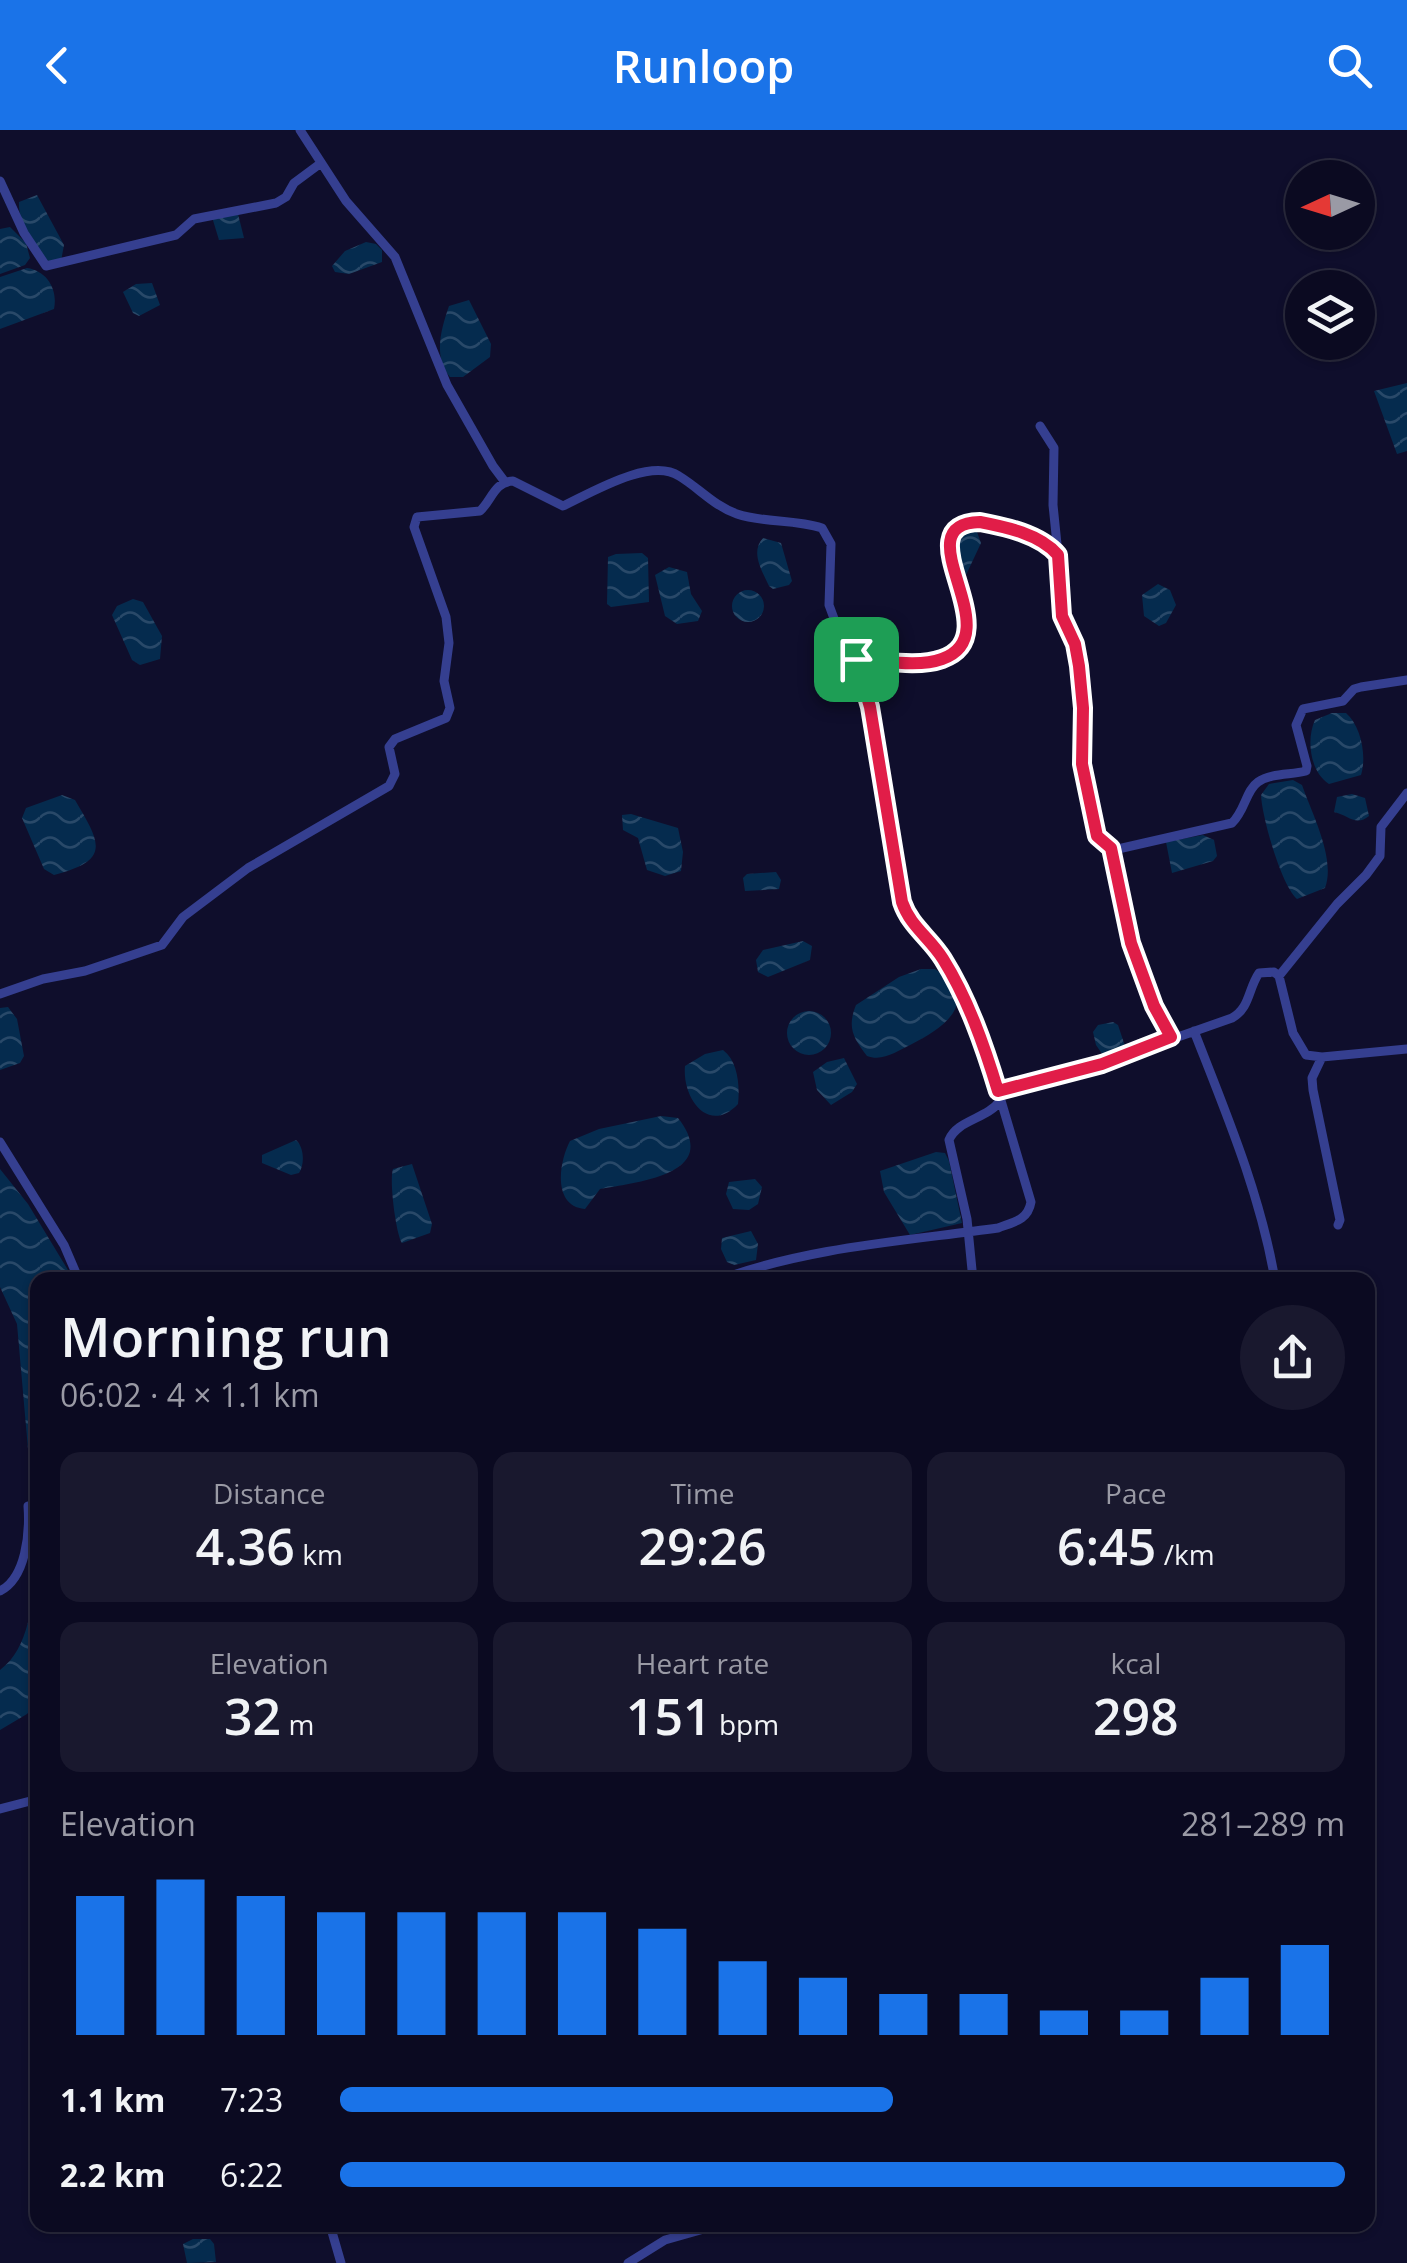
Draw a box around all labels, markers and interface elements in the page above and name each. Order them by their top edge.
text: Runloop [613,35,794,96]
icon: back [30,38,85,93]
icon: search [1322,38,1377,93]
north arrow [1285,160,1375,250]
map controls [1285,160,1375,360]
button: layers [1285,270,1375,360]
pin [814,617,899,702]
icon: arrive [829,632,884,687]
text: Morning run [60,1298,392,1373]
button: share [1240,1305,1345,1410]
text: 06:02 · 4 × 1.1 km [60,1373,320,1416]
text: Distance [213,1474,325,1512]
text: Time [670,1474,735,1512]
text: Pace [1105,1474,1167,1512]
text: 4.36 [195,1512,295,1580]
text: 29:26 [638,1512,767,1580]
text: 6:45 [1057,1512,1156,1580]
text: km [295,1535,343,1573]
text: /km [1156,1535,1215,1573]
text: Elevation [210,1644,329,1682]
text: Heart rate [636,1644,769,1682]
text: kcal [1110,1644,1161,1682]
text: 32 [224,1682,281,1750]
text: 151 [626,1682,712,1750]
text: 298 [1093,1682,1179,1750]
text: m [281,1705,314,1743]
text: bpm [712,1705,779,1743]
text: Elevation [60,1802,196,1845]
text: 281–289 m [1181,1802,1345,1845]
text: 1.1 km [60,2078,165,2121]
text: 7:23 [220,2078,283,2121]
text: 2.2 km [60,2153,165,2196]
text: 6:22 [220,2153,283,2196]

